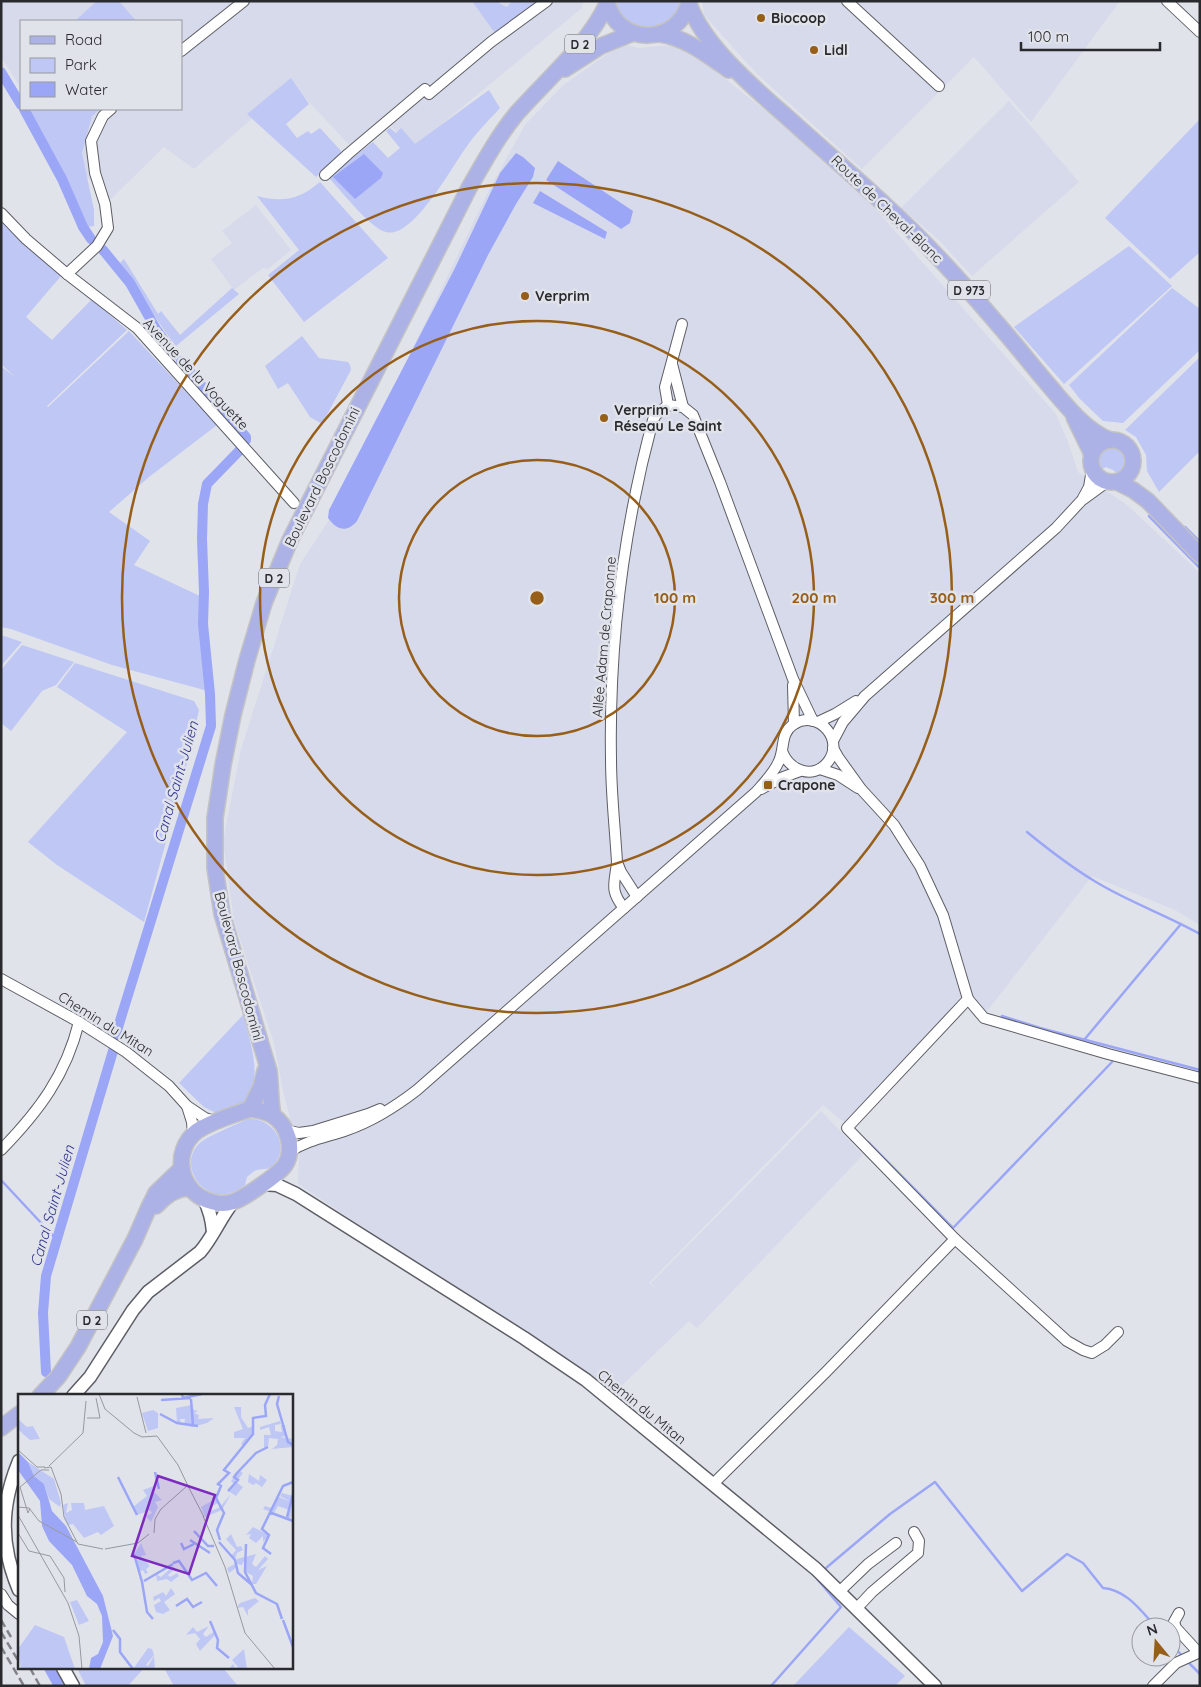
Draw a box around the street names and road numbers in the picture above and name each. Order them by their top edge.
road number: D 2 [565,34,595,54]
street label: Route de Cheval-Blanc [828,151,946,267]
road number: D 973 [948,280,990,300]
street label: Avenue de la Voguette [139,314,253,434]
street label: Boulevard Boscodomini [280,404,364,550]
street label: Allée Adam de Craponne [588,556,620,718]
road number: D 2 [259,568,289,588]
street label: Boulevard Boscodomini [210,890,268,1042]
street label: Chemin du Mitan [55,987,157,1061]
road number: D 2 [77,1310,107,1330]
street label: Chemin du Mitan [594,1366,690,1448]

